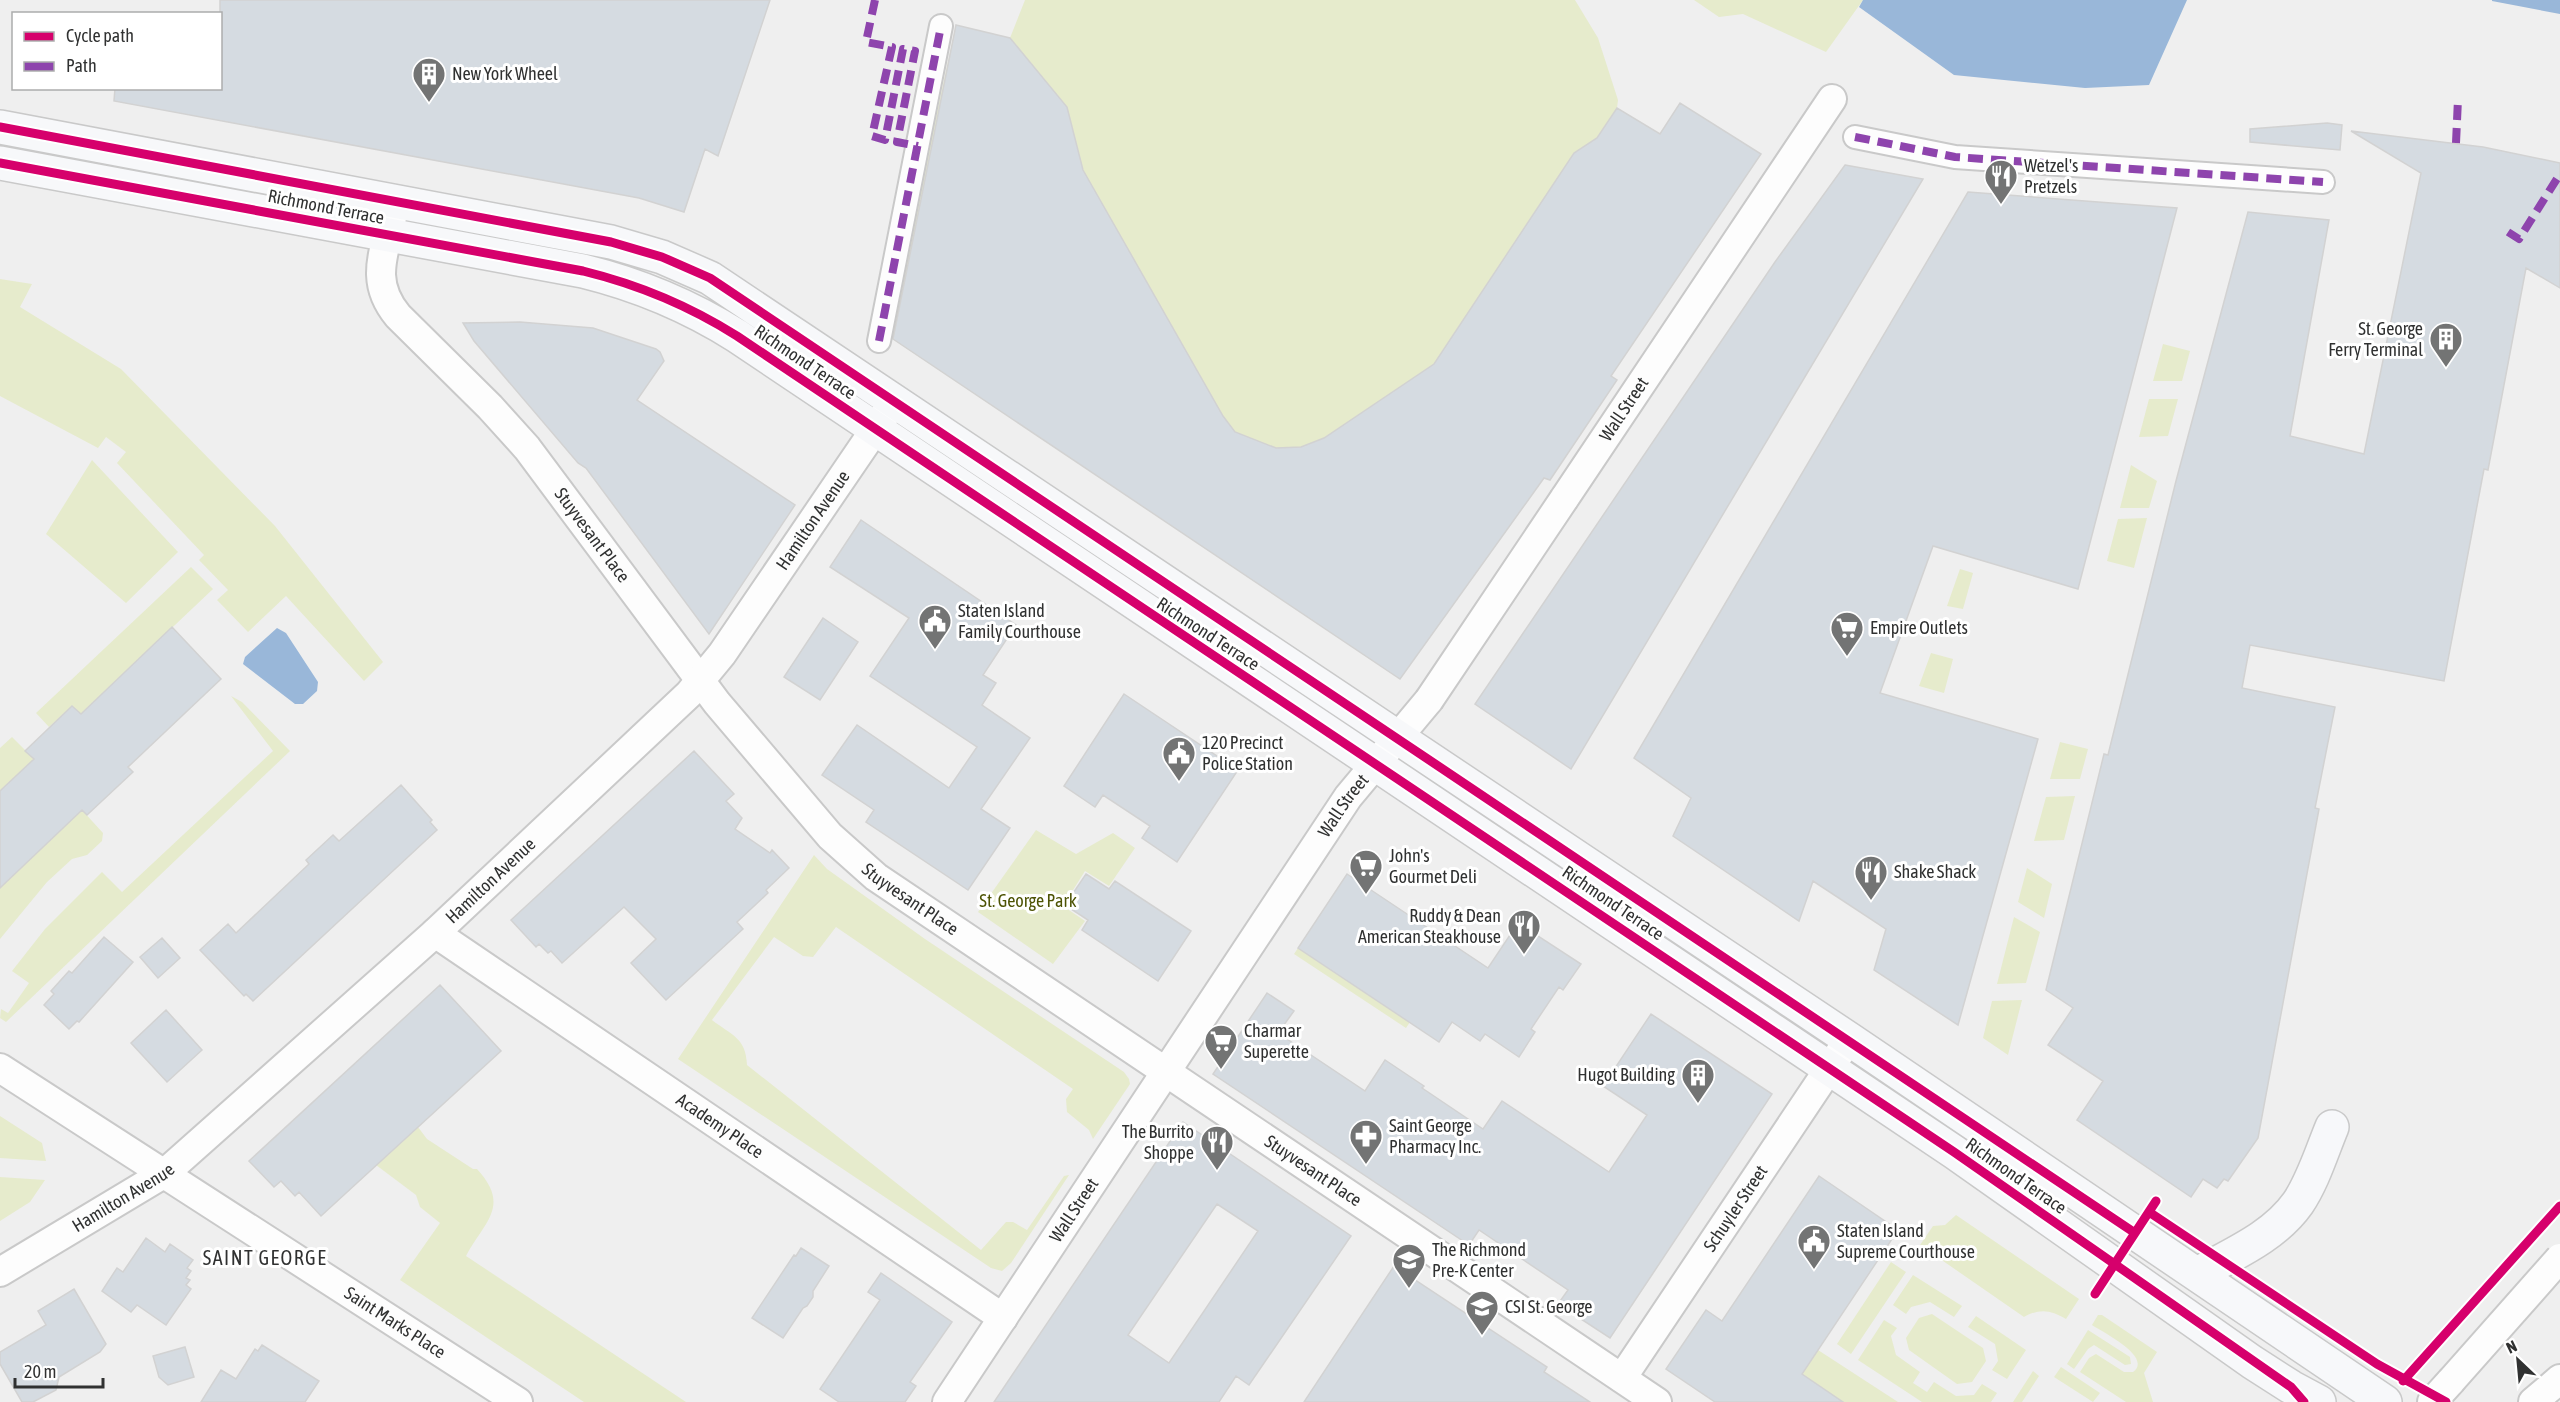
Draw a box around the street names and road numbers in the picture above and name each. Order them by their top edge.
street label: Richmond Terrace [266,185,386,228]
street label: Richmond Terrace [750,320,860,403]
street label: Wall Street [1595,373,1653,445]
street label: Hamilton Avenue [771,467,854,574]
street label: Stuyvesant Place [550,484,634,586]
street label: Richmond Terrace [1153,593,1264,675]
street label: Wall Street [1313,770,1373,841]
street label: Hamilton Avenue [441,833,539,927]
street label: Stuyvesant Place [858,859,963,939]
street label: Richmond Terrace [1558,861,1668,944]
street label: Academy Place [673,1089,767,1162]
street label: Stuyvesant Place [1261,1130,1366,1210]
street label: Richmond Terrace [1962,1133,2071,1218]
street label: Hamilton Avenue [68,1159,179,1236]
street label: Schuyler Street [1699,1161,1771,1255]
street label: Wall Street [1045,1174,1102,1246]
street label: Saint Marks Place [341,1282,450,1362]

